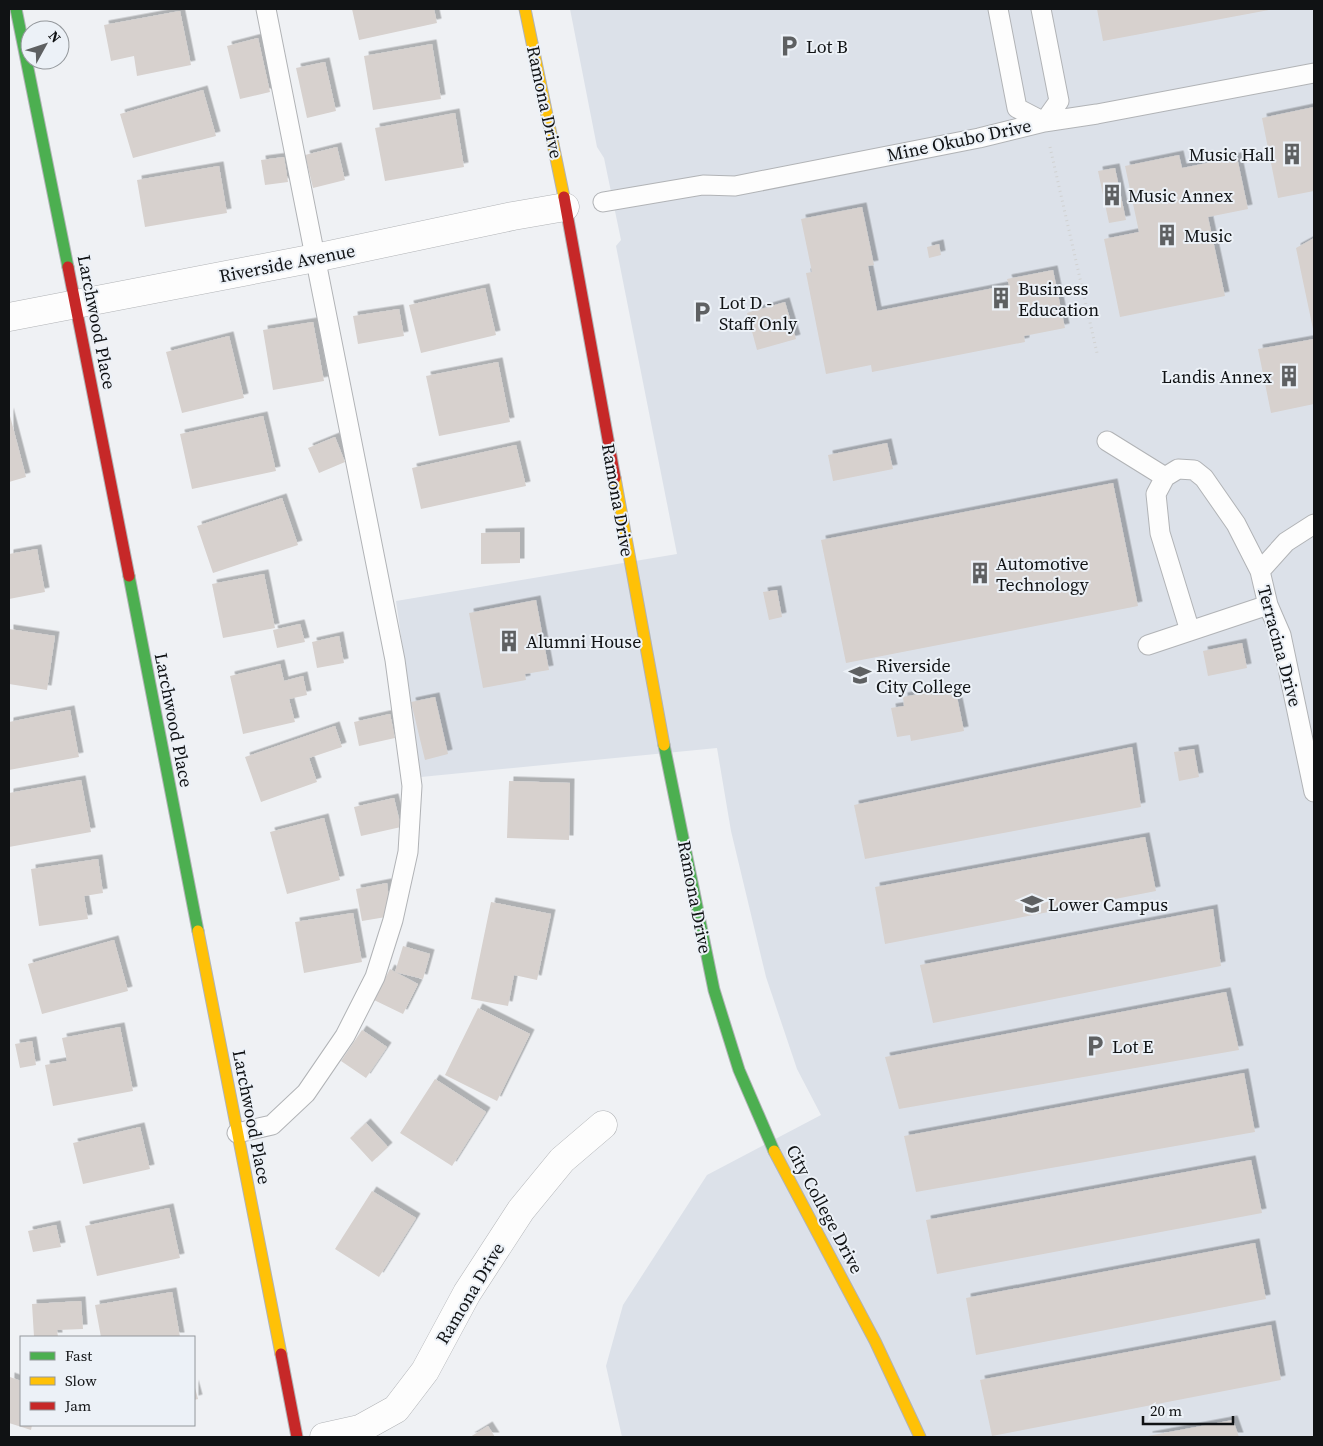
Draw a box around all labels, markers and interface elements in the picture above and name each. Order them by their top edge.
north arrow [20,20,70,70]
text: N [44,26,66,47]
parking icon: Lot B [776,33,802,59]
place label: Lot B [806,34,848,59]
street label: Ramona Drive [521,43,569,161]
street label: Mine Okubo Drive [885,113,1033,167]
building icon: Music Hall [1279,141,1305,167]
place label: Music Hall [1189,142,1275,167]
building icon: Music Annex [1099,182,1125,208]
place label: Music Annex [1128,183,1233,208]
building icon: Music [1154,222,1180,248]
place label: Music [1184,223,1233,248]
street label: Riverside Avenue [217,238,357,288]
street label: Larchwood Place [72,253,122,391]
place label: Business Education [1018,276,1099,322]
building icon: Business Education [988,285,1014,311]
place label: Lot D - Staff Only [719,290,798,336]
parking icon: Lot D - Staff Only [689,299,715,325]
building icon: Landis Annex [1276,363,1302,389]
place label: Landis Annex [1161,364,1273,389]
street label: Ramona Drive [596,441,640,559]
place label: Automotive Technology [996,551,1090,597]
building icon: Automotive Technology [967,560,993,586]
street label: Terracina Drive [1252,582,1308,710]
building icon: Alumni House [496,628,522,654]
place label: Alumni House [526,629,641,654]
street label: Larchwood Place [149,651,199,789]
place label: Riverside City College [876,653,971,699]
school or university icon: Riverside City College [847,662,873,688]
street label: Ramona Drive [672,838,718,956]
school or university icon: Lower Campus [1019,891,1045,917]
place label: Lower Campus [1048,892,1168,917]
parking icon: Lot E [1082,1033,1108,1059]
place label: Lot E [1112,1034,1153,1059]
street label: Larchwood Place [227,1048,277,1186]
street label: City College Drive [780,1140,870,1278]
street label: Ramona Drive [430,1237,510,1349]
legend [20,1336,195,1426]
text: Fast [65,1345,92,1366]
text: Slow [65,1370,97,1391]
scale bar [1143,1394,1233,1426]
text: Jam [64,1395,92,1416]
text: 20 m [1150,1400,1182,1421]

